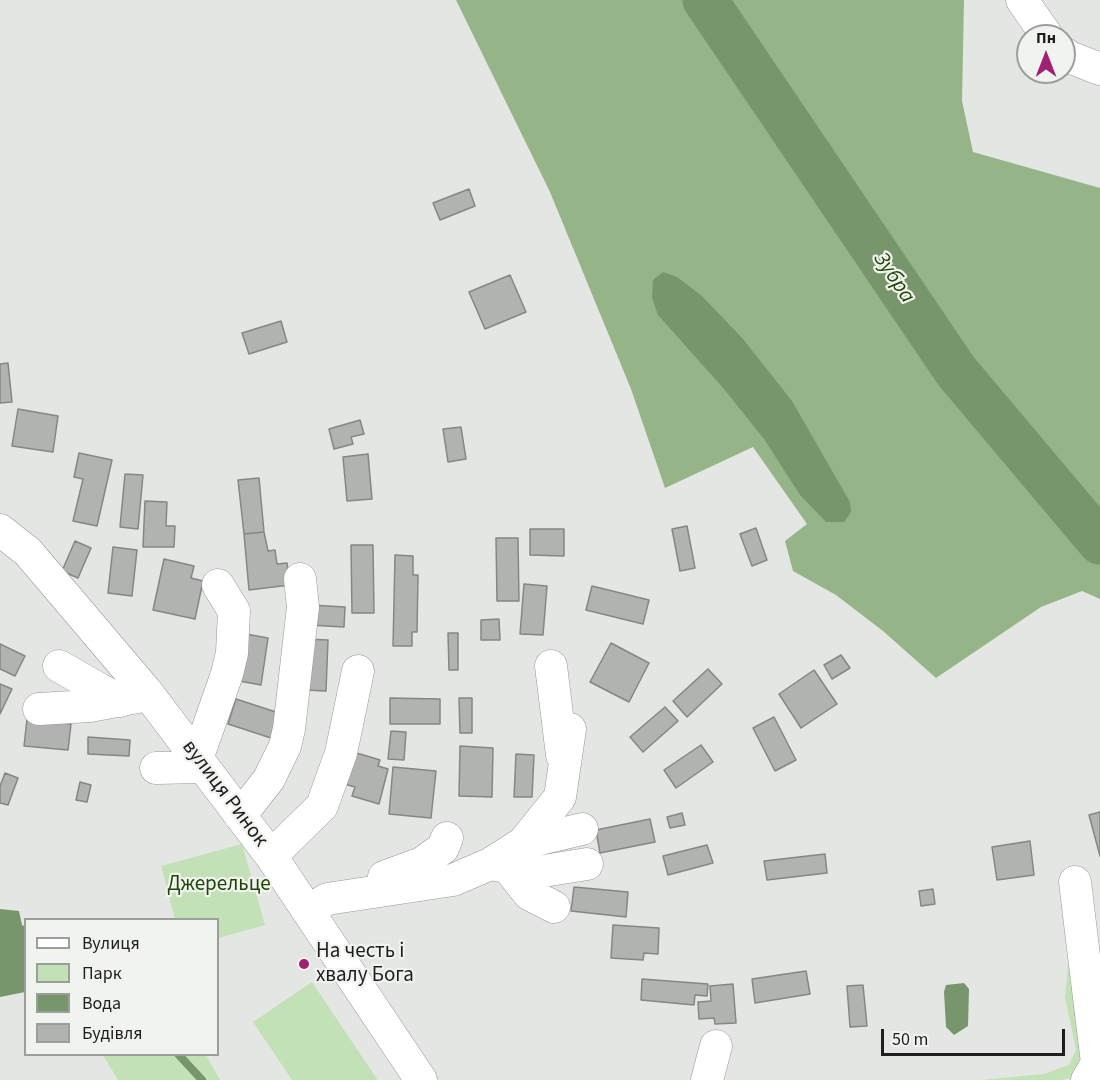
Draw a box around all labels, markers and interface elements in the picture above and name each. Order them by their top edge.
north arrow [1016,24,1076,84]
text: Пн [1036,27,1056,49]
water label: Зубра [866,247,920,309]
street label: вулиця Ринок [176,736,272,852]
park label: Джерельце [167,872,271,898]
legend [24,918,219,1056]
text: Вулиця [82,931,140,956]
place label: На честь і хвалу Бога [316,939,414,989]
marker: На честь і хвалу Бога [297,957,311,971]
text: Парк [82,961,122,986]
text: Вода [82,991,121,1016]
scale bar [884,1017,1068,1055]
text: Будівля [82,1021,142,1046]
text: 50 m [892,1027,928,1052]

